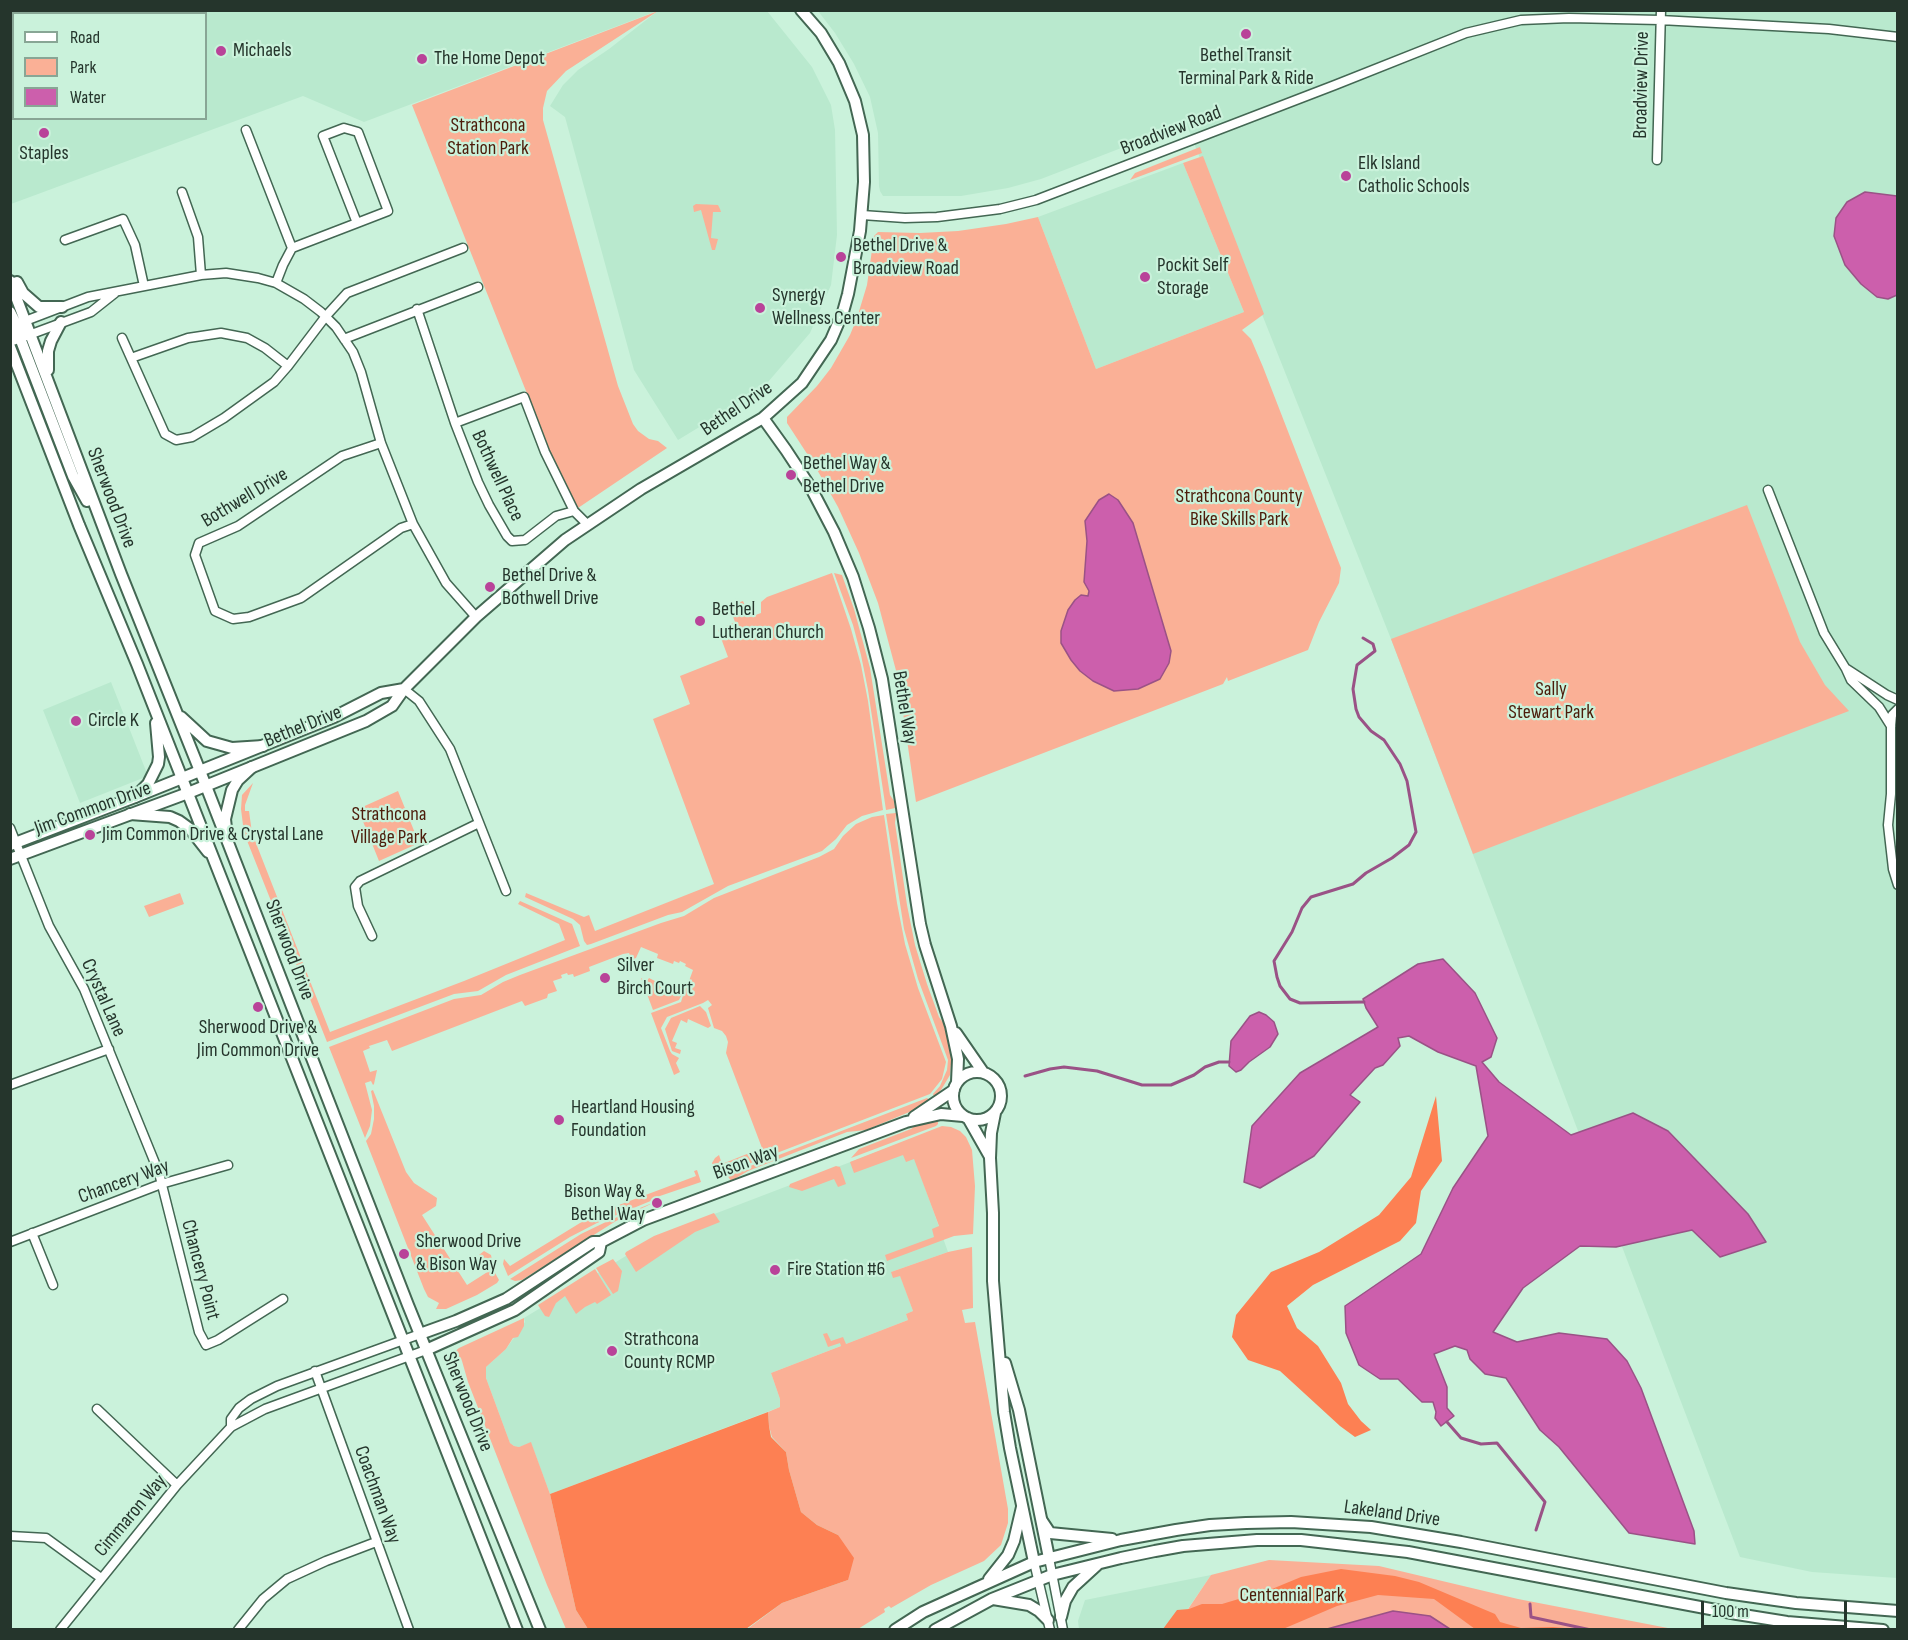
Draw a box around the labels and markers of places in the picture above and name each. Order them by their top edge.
marker: Bethel Transit Terminal Park & Ride [1239,27,1253,41]
place label: Michaels [233,39,292,63]
marker: Michaels [214,44,228,58]
place label: Bethel Transit Terminal Park & Ride [1178,44,1314,91]
place label: The Home Depot [434,47,545,71]
marker: The Home Depot [415,52,429,66]
marker: Staples [37,126,51,140]
place label: Staples [19,142,69,166]
place label: Elk Island Catholic Schools [1358,152,1470,199]
marker: Elk Island Catholic Schools [1339,169,1353,183]
place label: Bethel Drive & Broadview Road [853,234,959,281]
marker: Bethel Drive & Broadview Road [834,250,848,264]
place label: Pockit Self Storage [1157,254,1228,301]
marker: Pockit Self Storage [1138,270,1152,284]
place label: Synergy Wellness Center [772,284,880,331]
marker: Synergy Wellness Center [753,301,767,315]
place label: Bethel Way & Bethel Drive [803,452,891,499]
marker: Bethel Way & Bethel Drive [784,468,798,482]
place label: Bethel Drive & Bothwell Drive [502,564,599,611]
marker: Bethel Drive & Bothwell Drive [483,580,497,594]
place label: Bethel Lutheran Church [712,598,824,645]
marker: Bethel Lutheran Church [693,614,707,628]
place label: Circle K [88,709,139,733]
marker: Circle K [69,714,83,728]
place label: Jim Common Drive & Crystal Lane [102,823,323,847]
marker: Jim Common Drive & Crystal Lane [83,828,97,842]
place label: Silver Birch Court [617,954,693,1001]
marker: Silver Birch Court [598,971,612,985]
marker: Sherwood Drive & Jim Common Drive [251,1000,265,1014]
place label: Sherwood Drive & Jim Common Drive [197,1016,319,1063]
place label: Heartland Housing Foundation [571,1096,695,1143]
marker: Heartland Housing Foundation [552,1113,566,1127]
place label: Bison Way & Bethel Way [564,1180,645,1227]
marker: Bison Way & Bethel Way [650,1196,664,1210]
place label: Sherwood Drive & Bison Way [416,1230,521,1277]
marker: Sherwood Drive & Bison Way [397,1247,411,1261]
place label: Fire Station #6 [787,1258,885,1282]
marker: Fire Station #6 [768,1263,782,1277]
place label: Strathcona County RCMP [624,1328,715,1375]
marker: Strathcona County RCMP [605,1344,619,1358]

